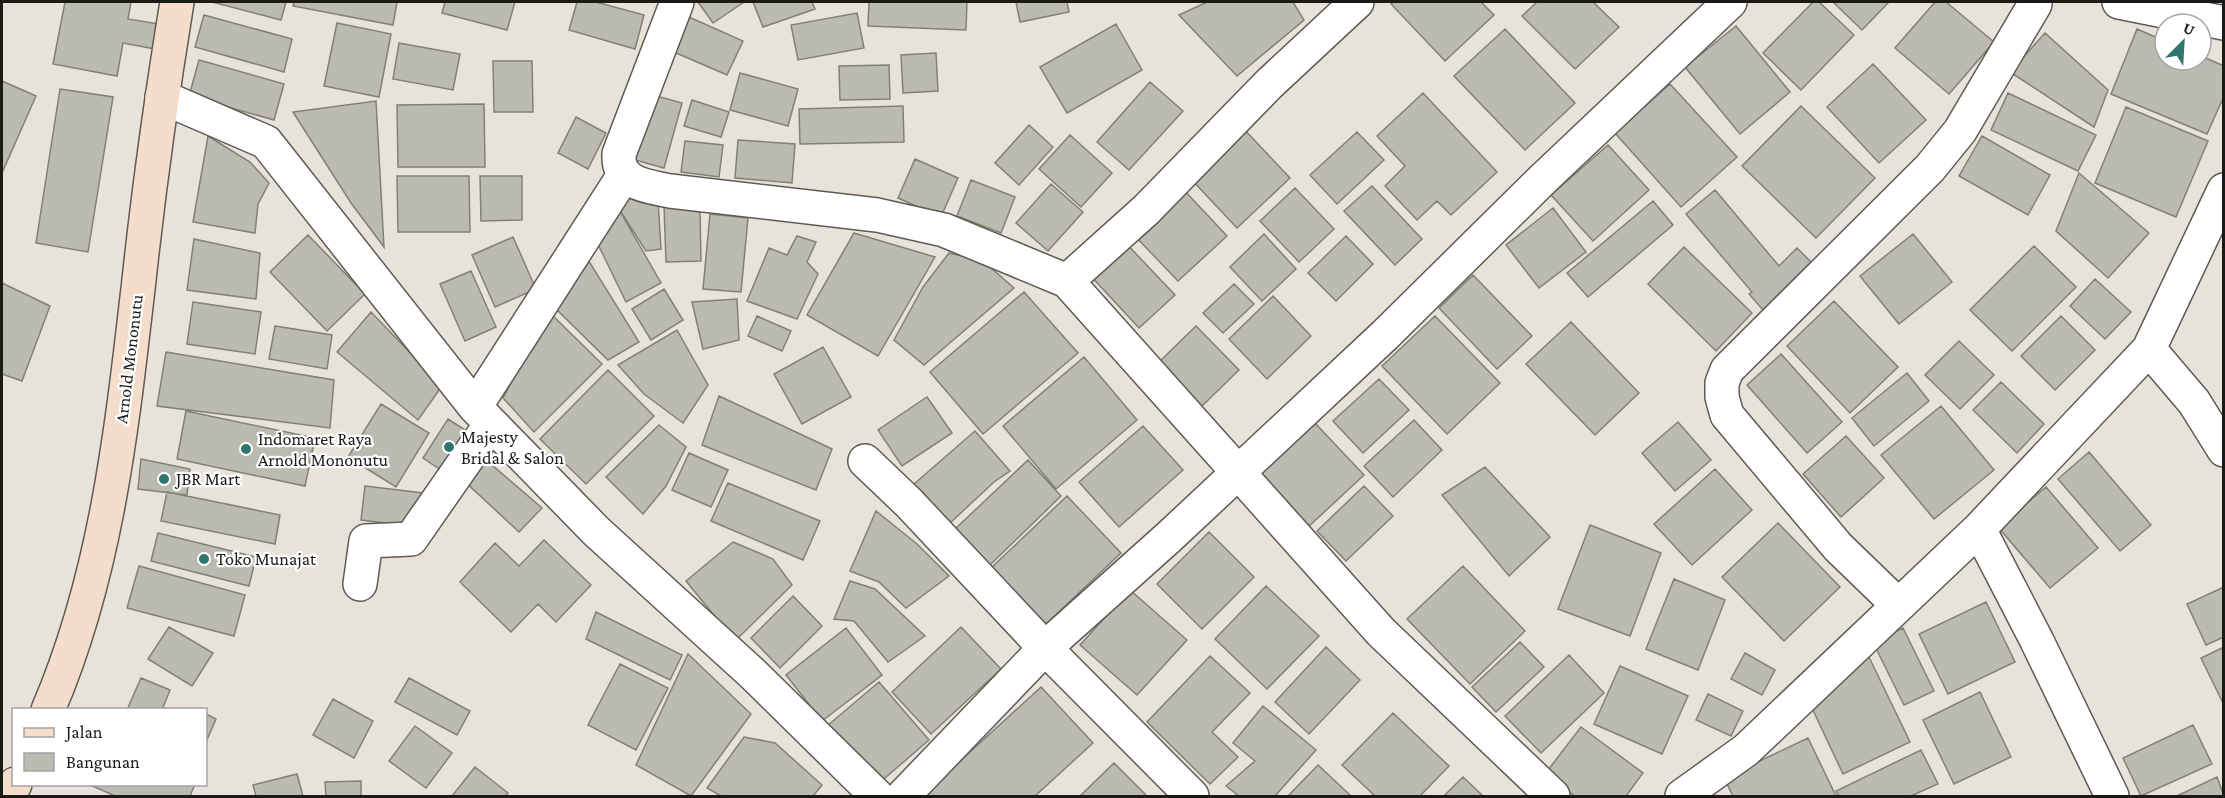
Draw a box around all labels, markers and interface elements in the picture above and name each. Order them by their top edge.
north arrow [2153,12,2213,72]
text: U [2180,19,2197,39]
street label: Arnold Mononutu [111,293,147,425]
place label: Majesty Bridal & Salon [461,427,564,468]
place label: Indomaret Raya Arnold Mononutu [258,429,388,470]
marker: Majesty Bridal & Salon [442,440,456,454]
marker: Indomaret Raya Arnold Mononutu [239,442,253,456]
place label: JBR Mart [174,469,241,489]
marker: JBR Mart [157,472,171,486]
place label: Toko Munajat [216,549,317,570]
marker: Toko Munajat [197,552,211,566]
legend [12,708,207,786]
text: Jalan [64,722,103,742]
text: Bangunan [66,752,140,772]

